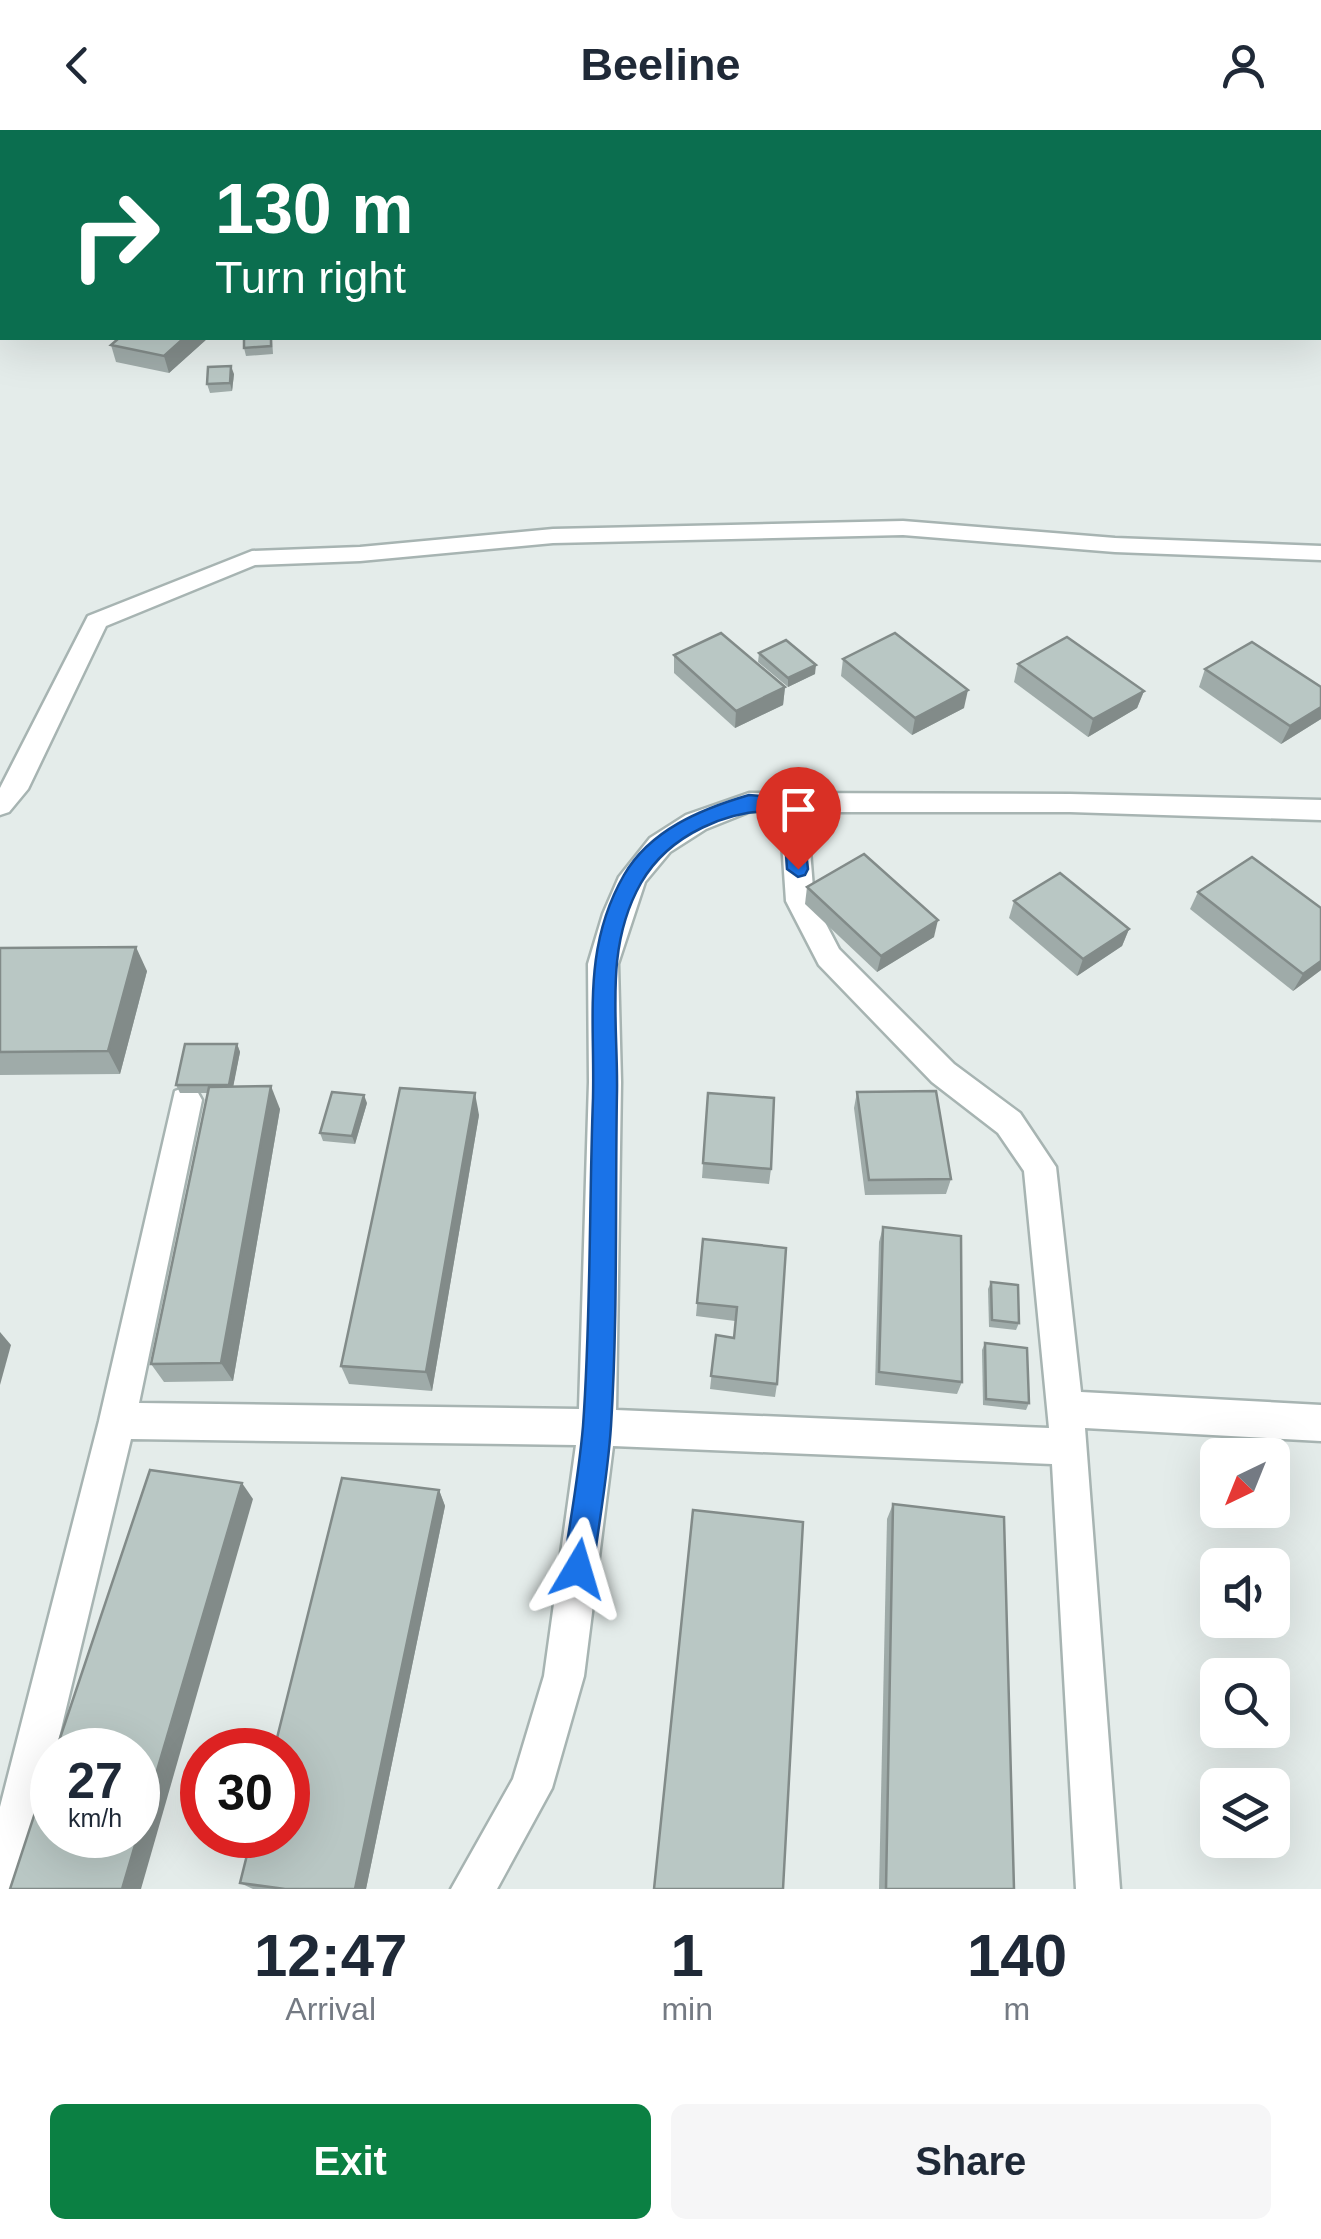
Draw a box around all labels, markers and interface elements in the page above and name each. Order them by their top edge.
icon: back [50,38,105,93]
icon: person [1216,38,1271,93]
text: Beeline [580,39,741,90]
icon: right [50,170,180,300]
text: 130 m [215,170,413,248]
text: Turn right [215,252,406,303]
pin [756,767,841,870]
icon: arrive [771,782,826,837]
north arrow [1200,1438,1290,1528]
map controls [1200,1438,1290,1858]
position arrow [526,1517,630,1621]
button: sound [1200,1548,1290,1638]
button: search [1200,1658,1290,1748]
speed limit sign: 30 [180,1728,310,1858]
text: 27 [67,1753,123,1809]
button: layers [1200,1768,1290,1858]
text: km/h [68,1804,122,1832]
text: 12:47 [254,1922,407,1989]
text: 1 [670,1922,704,1989]
text: 140 [967,1922,1067,1989]
text: Arrival [285,1991,376,2027]
text: min [661,1991,713,2027]
text: m [1004,1991,1030,2027]
button: Exit [50,2104,651,2219]
button: Share [671,2104,1271,2219]

